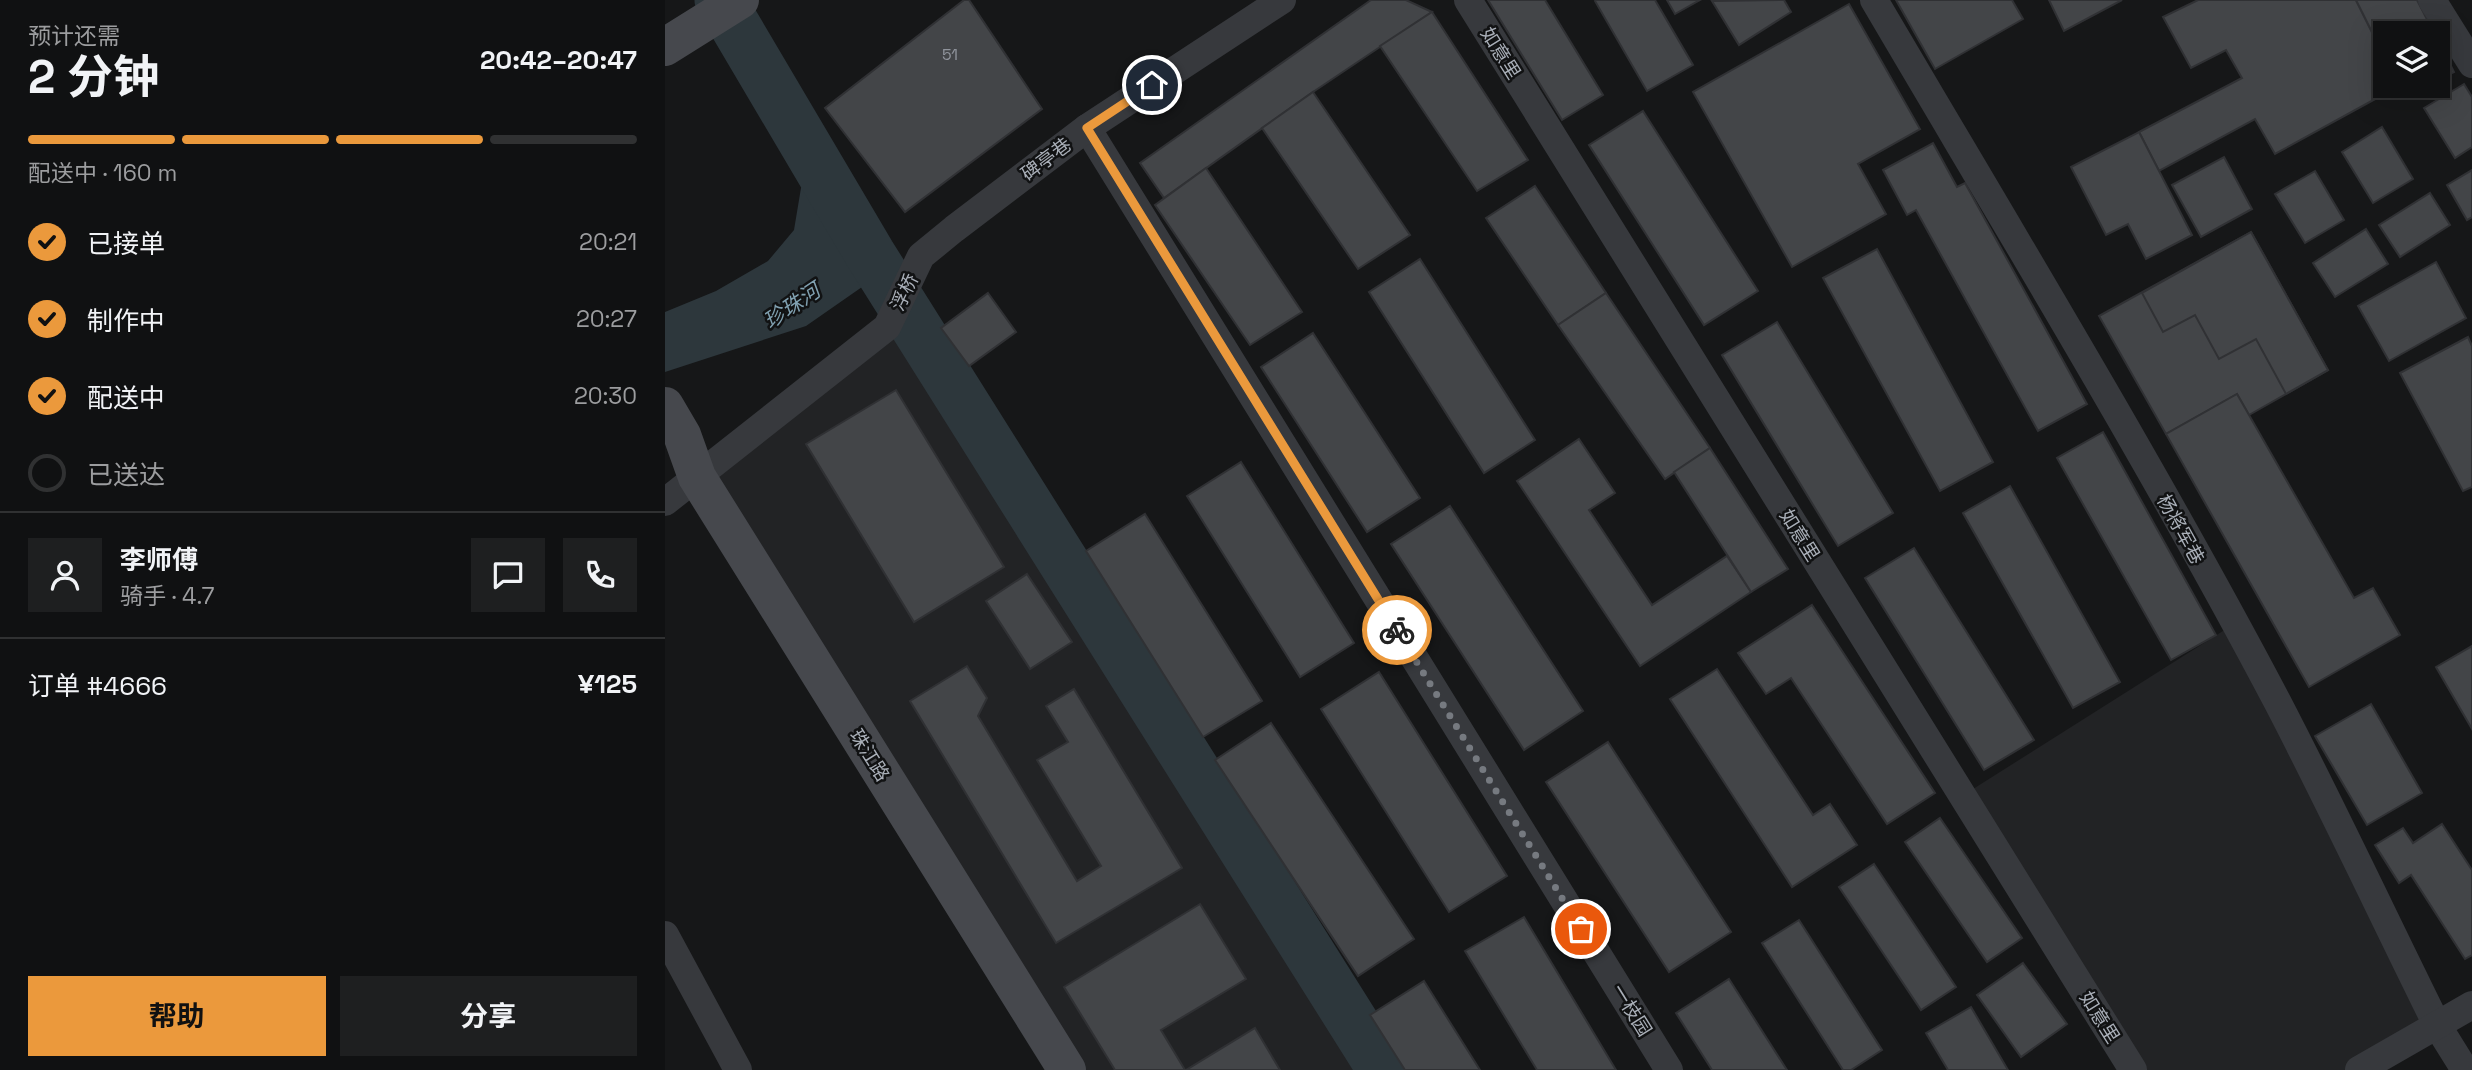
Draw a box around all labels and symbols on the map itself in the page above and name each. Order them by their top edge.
street label: 如意里 [1475,22,1526,84]
house number: 51 [942,44,958,65]
pin [1122,55,1182,115]
street label: 碑亭巷 [1016,132,1077,187]
street label: 浮桥 [885,270,924,315]
water label: 珍珠河 [758,275,829,334]
street label: 杨将军巷 [2151,490,2210,569]
street label: 如意里 [1774,504,1825,566]
courier [1362,595,1432,665]
street label: 珠江路 [844,724,895,786]
pin [1551,899,1611,959]
street label: 一枝园 [1606,979,1657,1041]
street label: 如意里 [2074,986,2125,1048]

